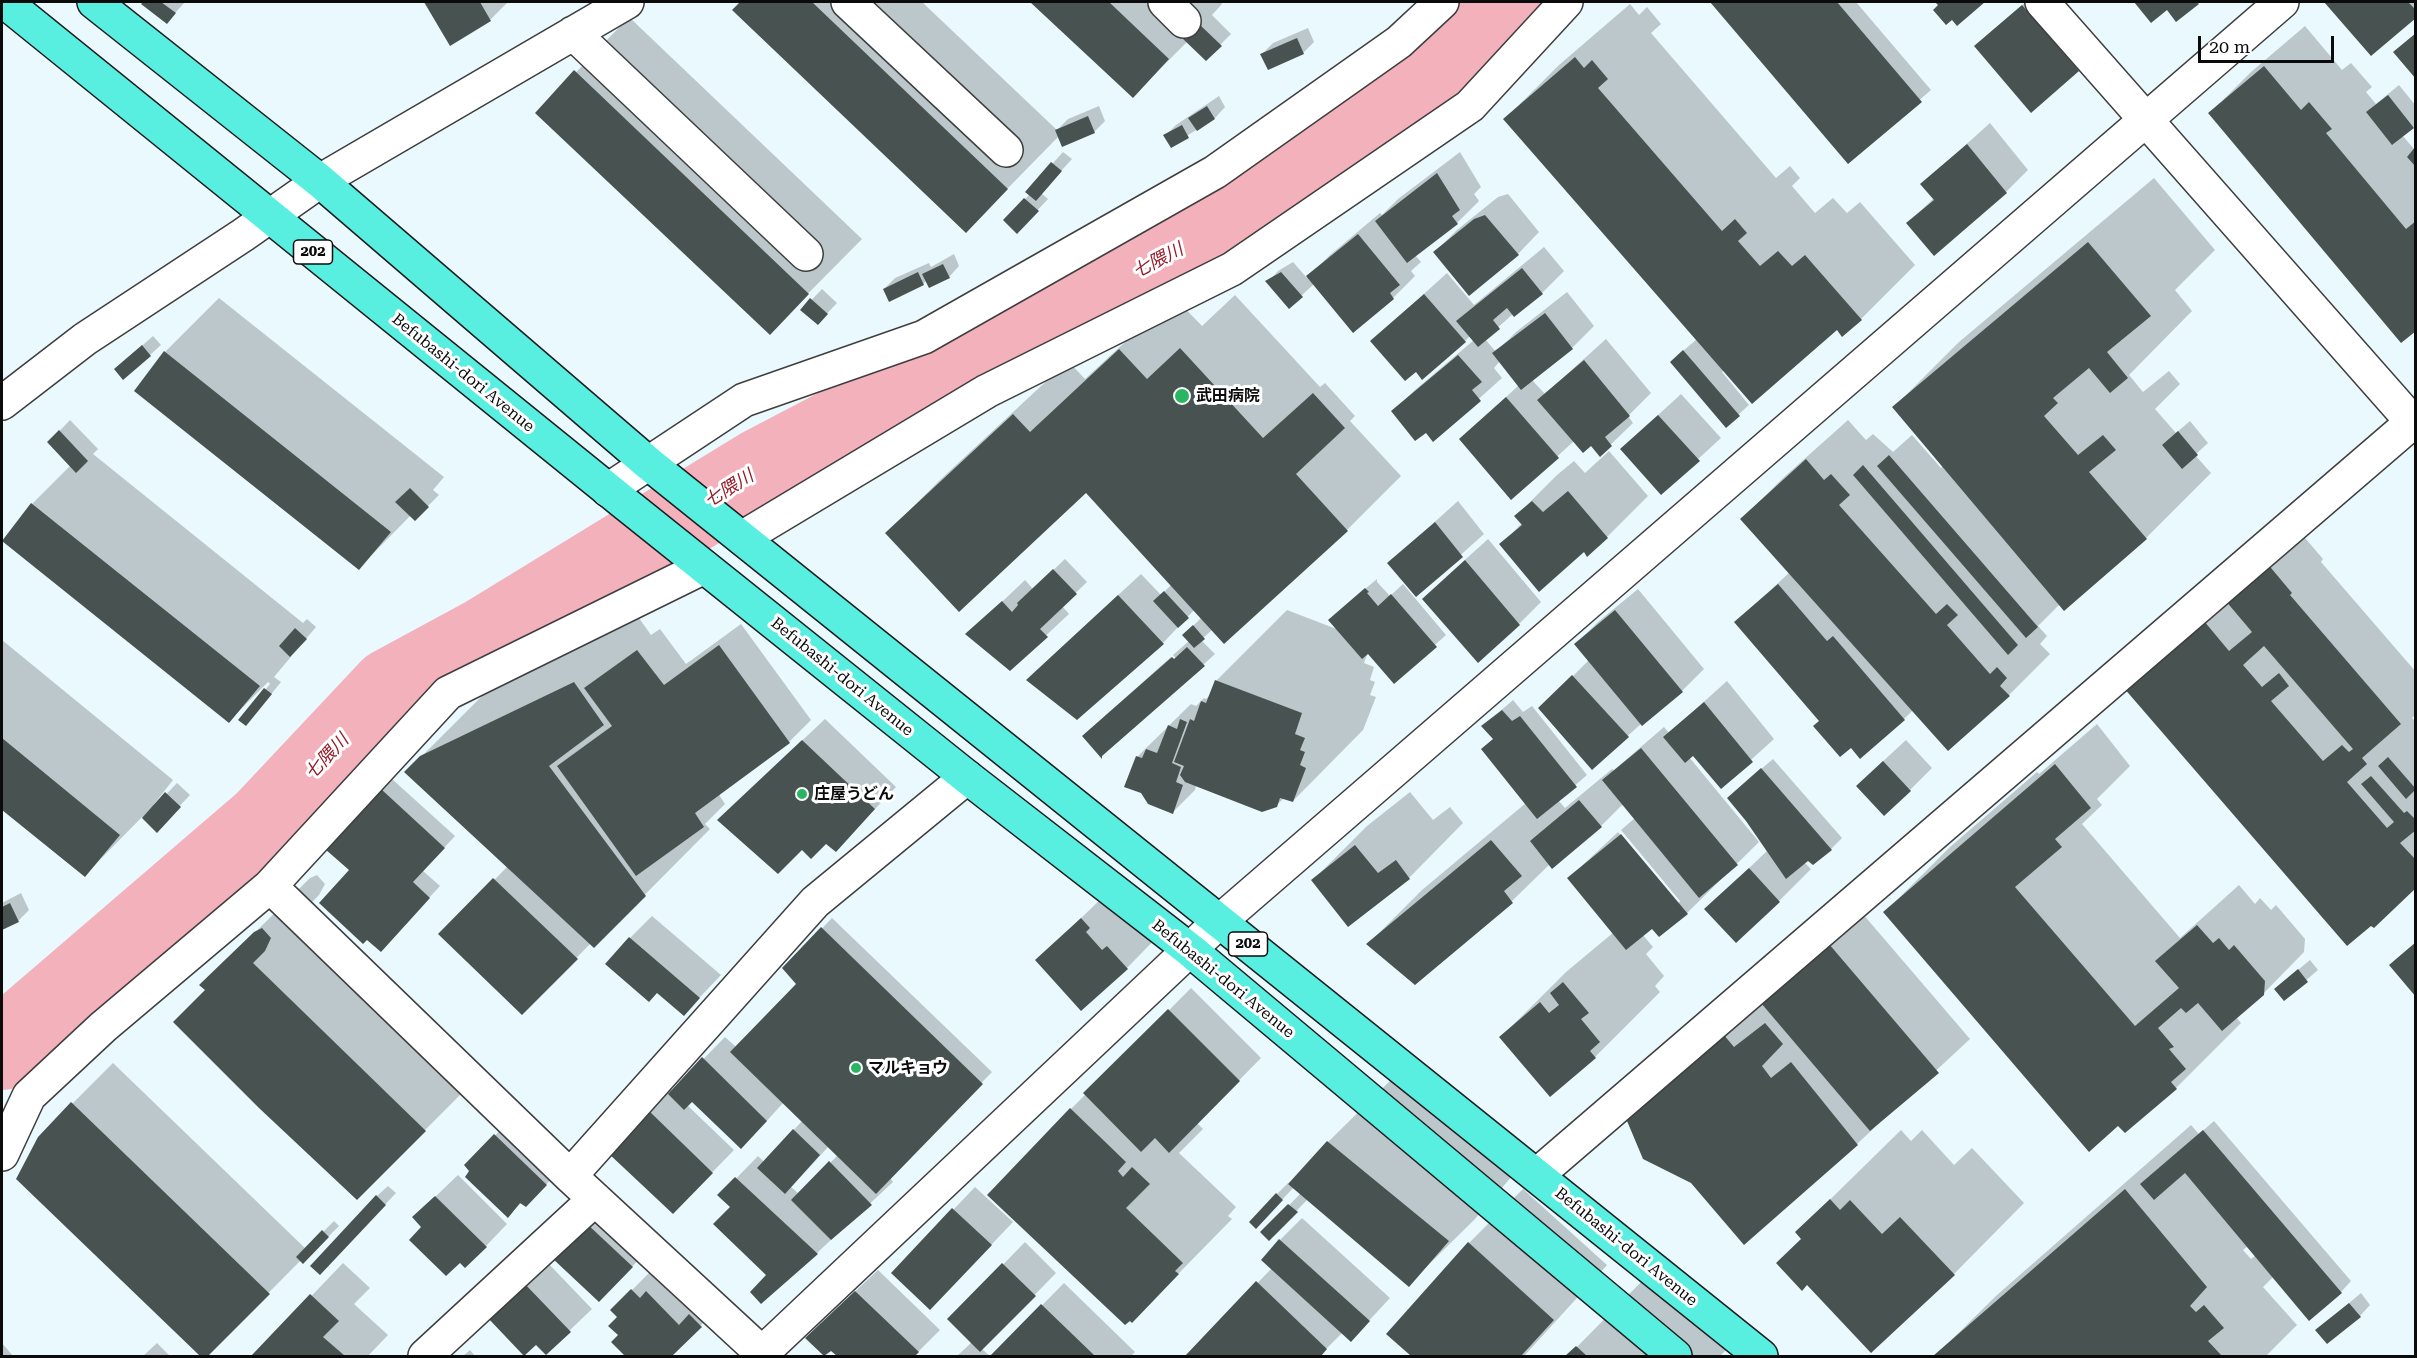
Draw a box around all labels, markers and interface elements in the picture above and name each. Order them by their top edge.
scale bar [2201,24,2338,62]
text: 20 m [2209,36,2250,57]
water label: 七隈川 [1129,239,1187,283]
road number: 202 [294,240,332,264]
street label: Befubashi-dori Avenue [388,310,538,436]
place label: 武田病院 [1196,386,1260,406]
marker: 武田病院 [1173,387,1191,405]
water label: 七隈川 [700,466,758,512]
street label: Befubashi-dori Avenue [767,614,917,740]
water label: 七隈川 [301,730,353,784]
place label: 庄屋うどん [814,784,894,804]
marker: 庄屋うどん [795,787,809,801]
street label: Befubashi-dori Avenue [1148,916,1298,1042]
road number: 202 [1228,932,1268,956]
place label: マルキョウ [868,1058,948,1078]
marker: マルキョウ [849,1061,863,1075]
street label: Befubashi-dori Avenue [1551,1184,1701,1310]

